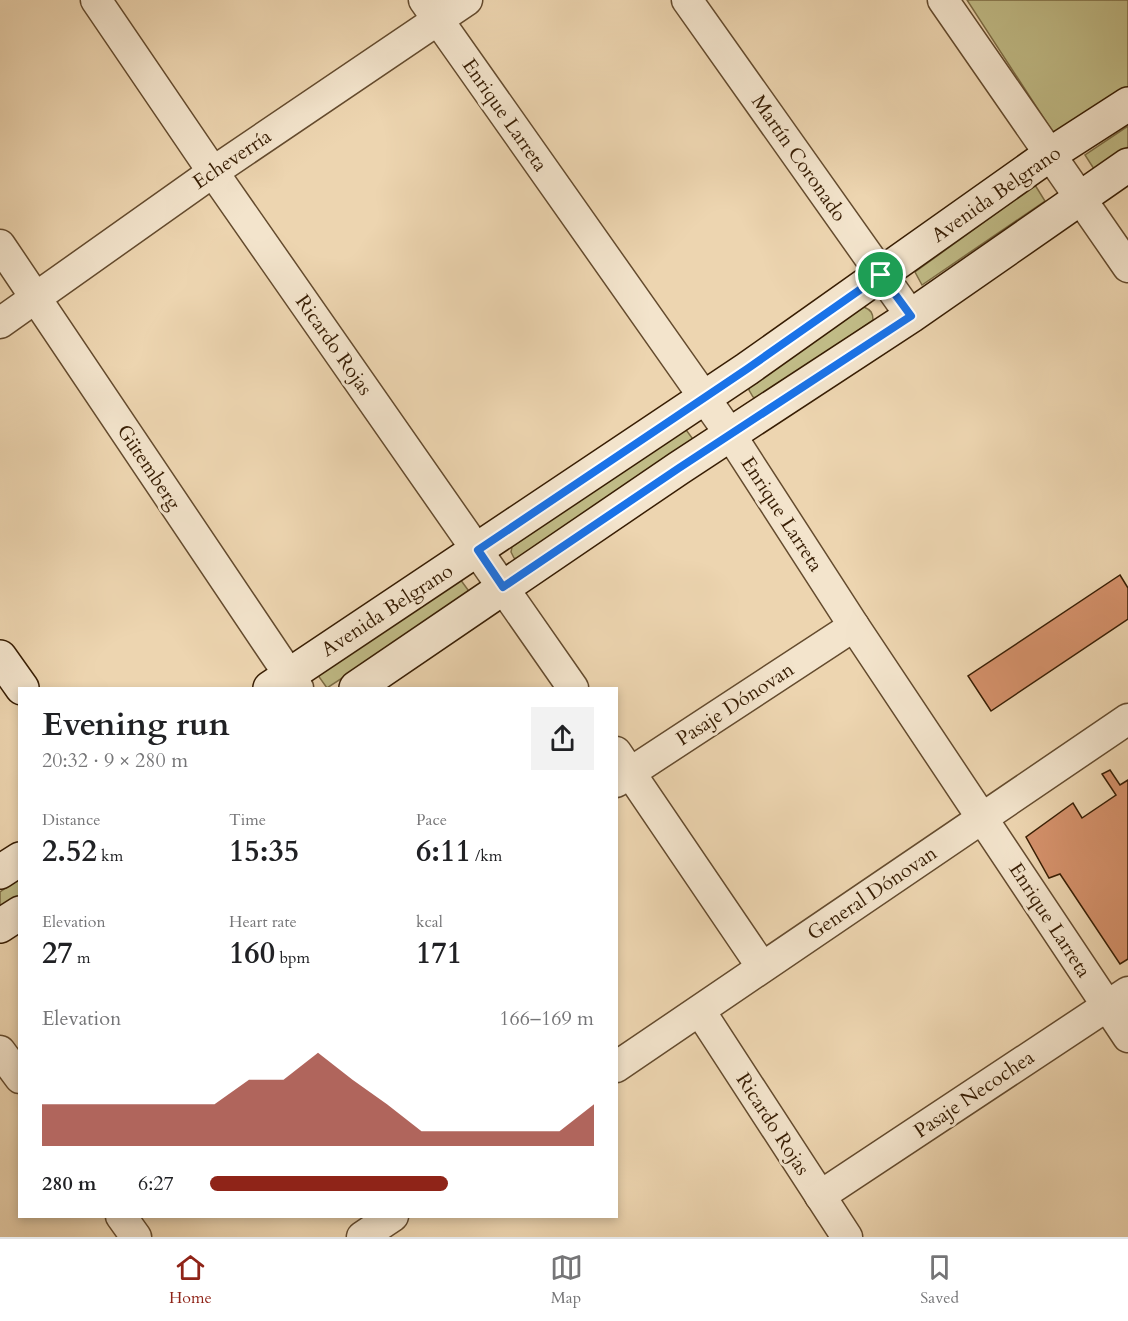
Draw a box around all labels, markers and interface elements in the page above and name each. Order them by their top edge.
street label: Enrique Larreta [456,53,554,177]
street label: Martín Coronado [745,89,853,227]
street label: Echeverría [187,123,277,195]
street label: Avenida Belgrano [926,139,1066,249]
pin [855,249,906,300]
icon: arrive [864,258,897,291]
street label: Ricardo Rojas [289,289,379,401]
street label: Gütemberg [111,419,188,516]
street label: Enrique Larreta [735,451,830,577]
street label: Avenida Belgrano [316,557,458,663]
street label: Pasaje Dónovan [671,656,800,752]
text: Evening run [42,702,230,747]
button: share [531,707,594,770]
text: 20:32 · 9 × 280 m [42,747,188,774]
text: Distance [42,809,100,831]
text: Time [229,809,266,831]
text: Pace [416,809,447,831]
text: 2.52 [42,831,97,872]
text: 15:35 [229,831,299,872]
text: 6:11 [416,831,471,872]
street label: General Dónovan [802,839,943,946]
text: km [97,845,123,867]
text: /km [471,845,502,867]
street label: Enrique Larreta [1003,857,1098,983]
text: Elevation [42,911,106,933]
text: Heart rate [229,911,297,933]
text: kcal [416,911,443,933]
text: 27 [42,933,73,974]
text: 160 [229,933,275,974]
text: 171 [416,933,462,974]
text: m [73,947,91,969]
text: bpm [275,947,310,969]
text: Elevation [42,1005,121,1032]
text: 166–169 m [499,1005,594,1032]
street label: Pasaje Necochea [909,1044,1040,1144]
street label: Ricardo Rojas [730,1068,816,1180]
text: 280 m [42,1170,97,1197]
text: 6:27 [138,1170,174,1197]
tab: Home [169,1251,212,1309]
tab: Map [550,1251,583,1309]
tab: Saved [920,1251,959,1309]

